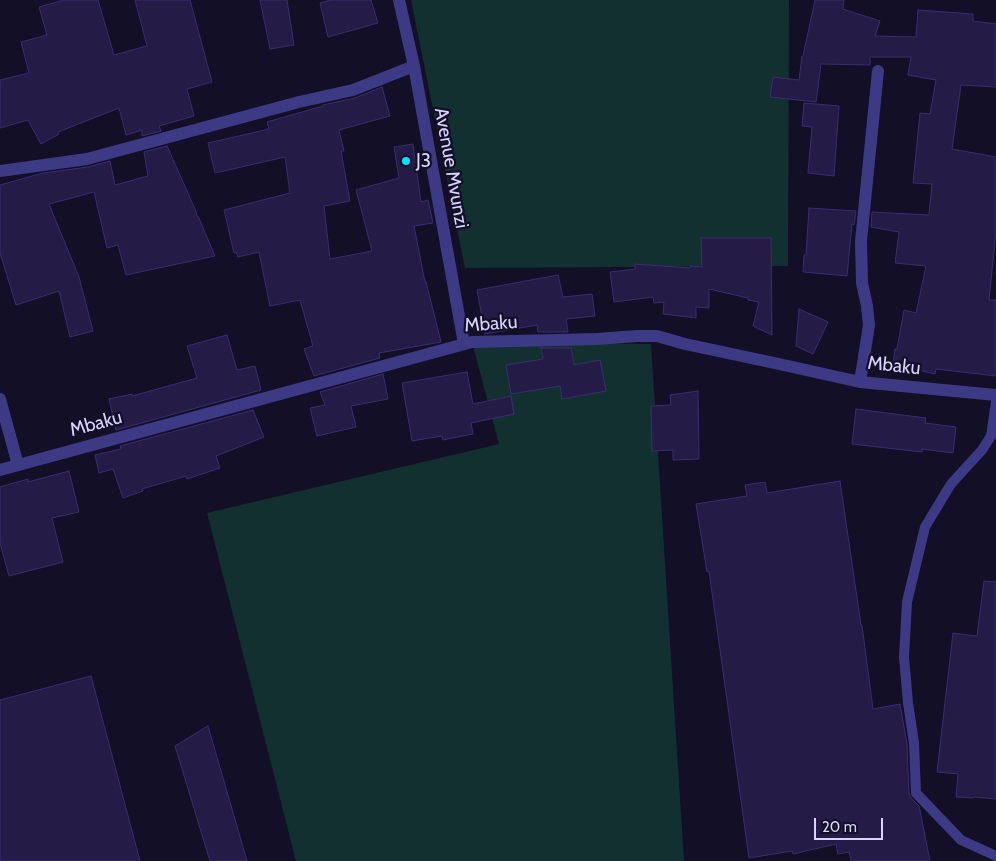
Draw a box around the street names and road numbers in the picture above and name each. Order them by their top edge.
street label: Avenue Mvunzi [429,106,473,230]
street label: Mbaku [464,311,518,337]
street label: Mbaku [866,352,922,380]
street label: Mbaku [67,406,125,442]

